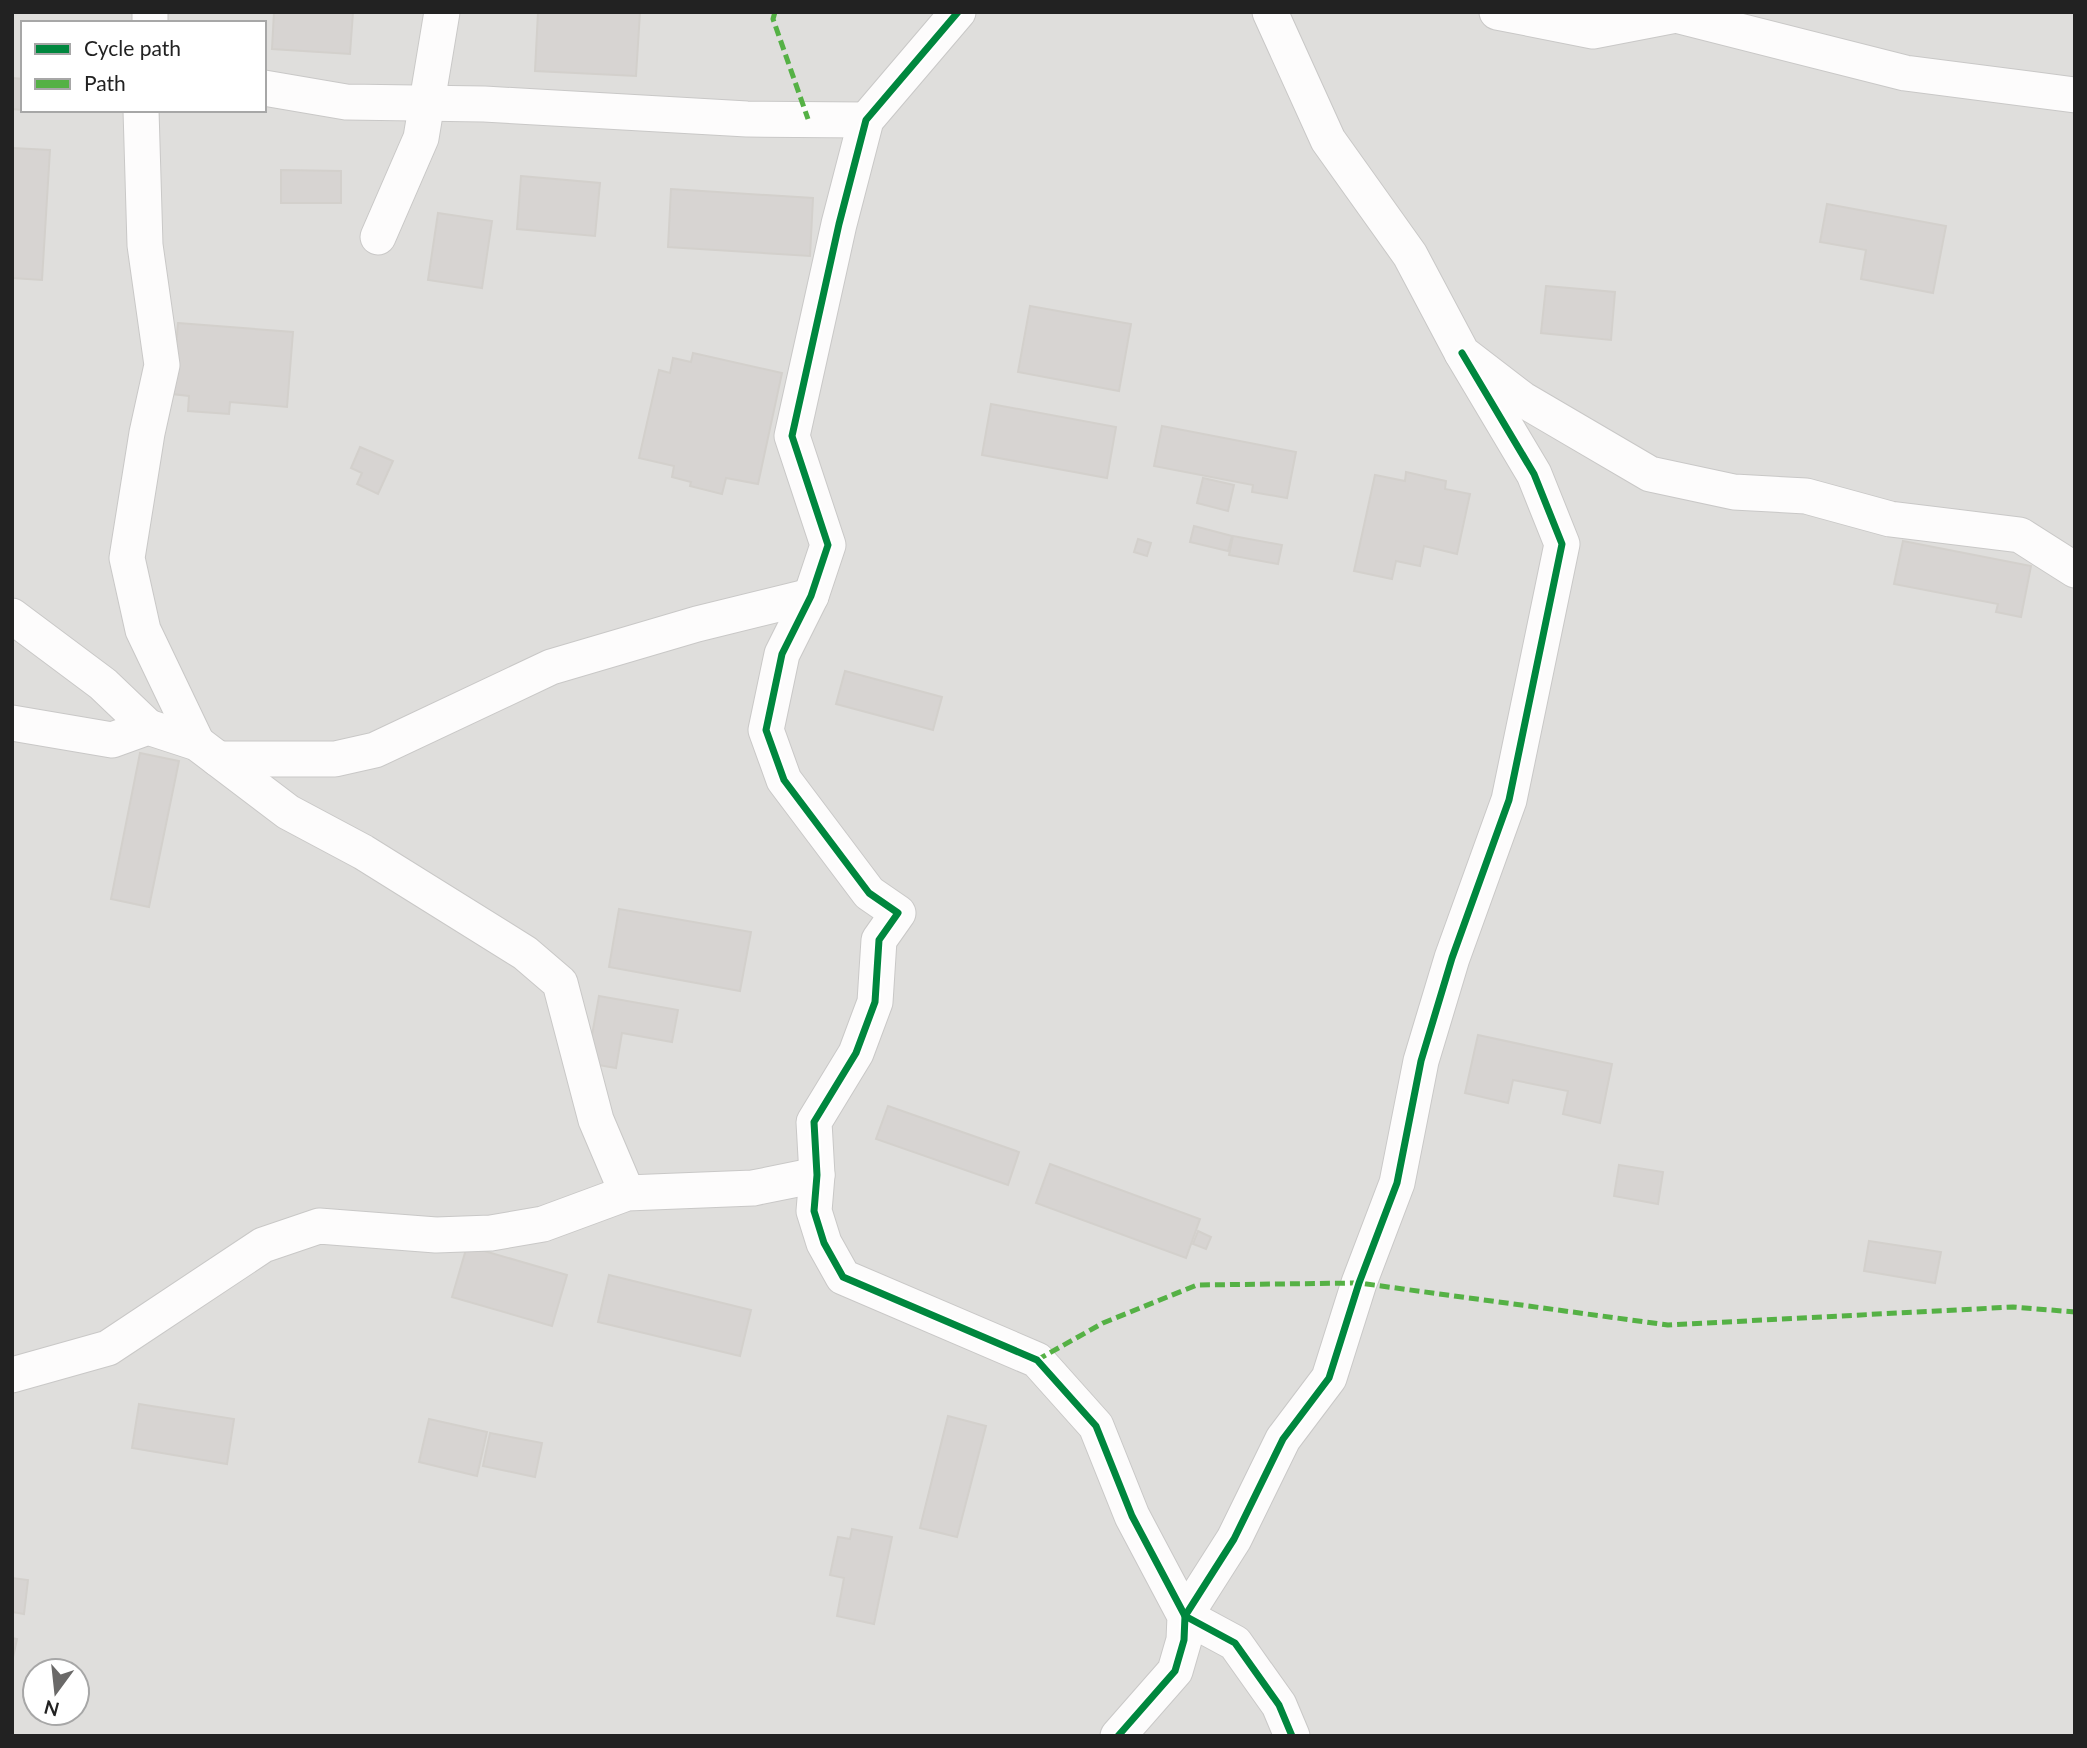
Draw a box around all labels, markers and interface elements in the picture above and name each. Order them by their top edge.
legend [21,21,266,112]
text: Cycle path [84,35,181,60]
text: Path [84,70,126,95]
north arrow [21,1657,91,1727]
text: N [41,1696,62,1722]

